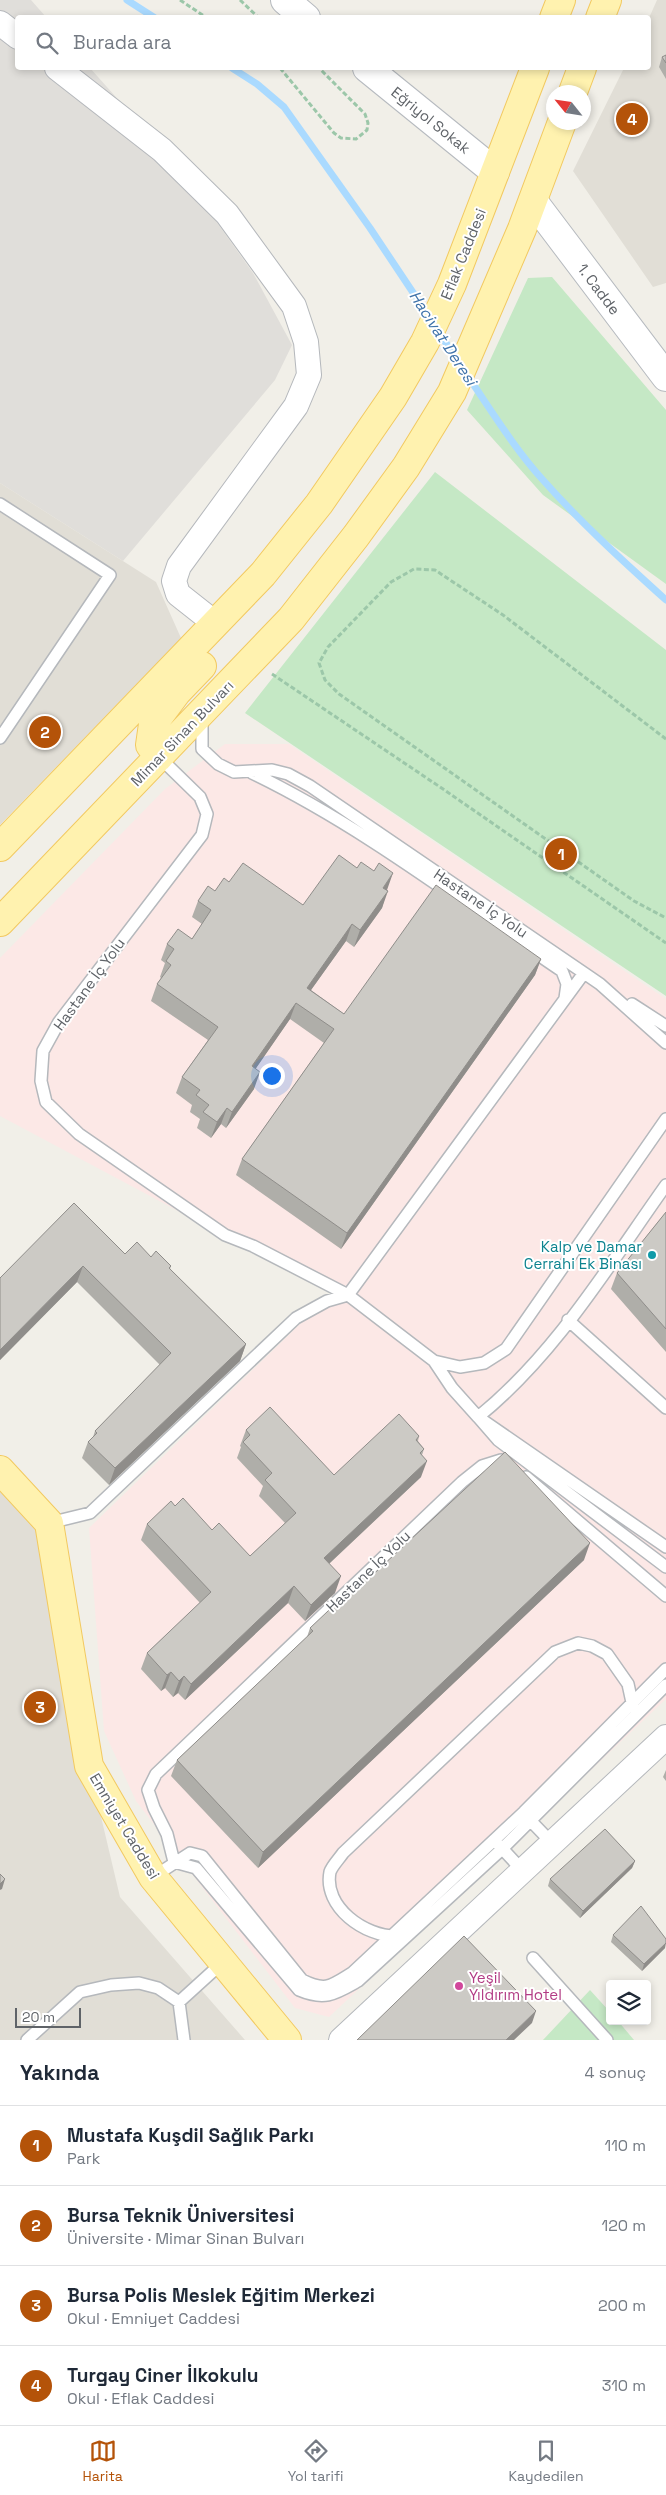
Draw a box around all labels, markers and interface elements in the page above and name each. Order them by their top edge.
search box [15,15,651,70]
icon: search [33,29,61,57]
text: Burada ara [73,30,171,55]
street label: Eğriyol Sokak [388,82,474,158]
north arrow [546,85,591,130]
pin: 4 [616,100,648,138]
street label: Eflak Caddesi [436,206,490,302]
street label: 1. Cadde [573,259,625,319]
water label: Hacivat Deresi [404,287,483,391]
street label: Mimar Sinan Bulvarı [127,676,237,790]
pin: 2 [29,713,61,751]
pin: 1 [545,835,577,873]
street label: Hastane İç Yolu [430,864,532,942]
street label: Hastane İç Yolu [49,934,129,1034]
your location [259,1063,285,1089]
place label: Kalp ve Damar Cerrahi Ek Binası [524,1237,642,1273]
marker: Kalp ve Damar Cerrahi Ek Binası [646,1249,658,1261]
street label: Hastane İç Yolu [322,1526,414,1616]
pin: 3 [24,1688,56,1726]
street label: Emniyet Caddesi [86,1769,164,1883]
place label: Yeşil Yıldırım Hotel [469,1968,562,2004]
marker: Yeşil Yıldırım Hotel [453,1980,465,1992]
map controls [606,1980,651,2025]
button: layers [606,1980,651,2025]
scale bar [15,2005,81,2028]
text: 20 m [22,2008,55,2026]
text: Yakında [20,2059,99,2086]
text: 4 sonuç [585,2062,646,2083]
text: Mustafa Kuşdil Sağlık Parkı [67,2123,314,2148]
text: 1 [32,2135,40,2156]
text: 110 m [604,2135,646,2156]
text: Park [67,2148,100,2169]
text: Bursa Teknik Üniversitesi [67,2203,294,2228]
text: 2 [31,2215,41,2236]
text: 120 m [602,2215,646,2236]
text: Üniversite · Mimar Sinan Bulvarı [67,2228,304,2249]
text: Bursa Polis Meslek Eğitim Merkezi [67,2283,375,2308]
text: 3 [31,2295,41,2316]
text: 200 m [598,2295,646,2316]
text: Okul · Emniyet Caddesi [67,2308,240,2329]
text: Turgay Ciner İlkokulu [67,2363,258,2388]
text: 4 [31,2375,41,2396]
text: 310 m [602,2375,646,2396]
text: Okul · Eflak Caddesi [67,2388,214,2409]
tab: Harita [82,2437,123,2485]
tab: Yol tarifi [288,2437,344,2485]
tab: Kaydedilen [508,2437,584,2485]

